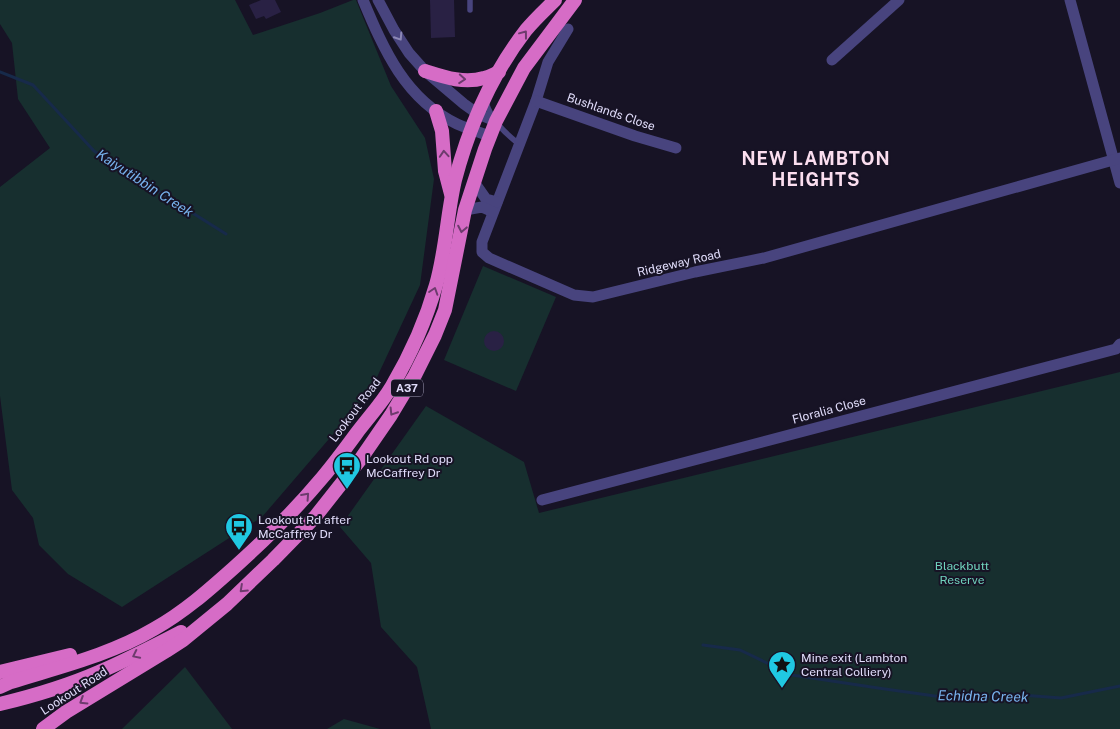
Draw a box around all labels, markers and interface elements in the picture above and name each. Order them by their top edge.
one-way arrow [518,30,527,40]
one-way arrow [393,32,402,41]
one-way arrow [459,74,467,85]
street label: Bushlands Close [565,90,657,134]
water label: Kaiyutibbin Creek [94,146,197,220]
district label: NEW LAMBTON HEIGHTS [741,148,891,190]
one-way arrow [438,150,449,158]
one-way arrow [457,225,467,234]
street label: Ridgeway Road [636,247,722,279]
one-way arrow [429,288,439,296]
street label: Lookout Road [326,375,384,445]
road number: A37 [391,379,423,396]
street label: Floralia Close [791,393,868,427]
one-way arrow [389,407,399,416]
bus stop icon: Lookout Rd opp McCaffrey Dr [332,451,362,490]
place label: Lookout Rd opp McCaffrey Dr [366,452,453,480]
one-way arrow [300,493,309,502]
bus stop icon: Lookout Rd after McCaffrey Dr [224,512,254,551]
place label: Lookout Rd after McCaffrey Dr [258,513,351,541]
park label: Blackbutt Reserve [935,559,989,587]
one-way arrow [239,583,248,592]
one-way arrow [133,649,142,659]
place icon: Mine exit (Lambton Central Colliery) [767,650,797,689]
place label: Mine exit (Lambton Central Colliery) [801,651,907,679]
street label: Lookout Road [38,664,110,718]
water label: Echidna Creek [937,687,1029,705]
one-way arrow [79,695,88,705]

